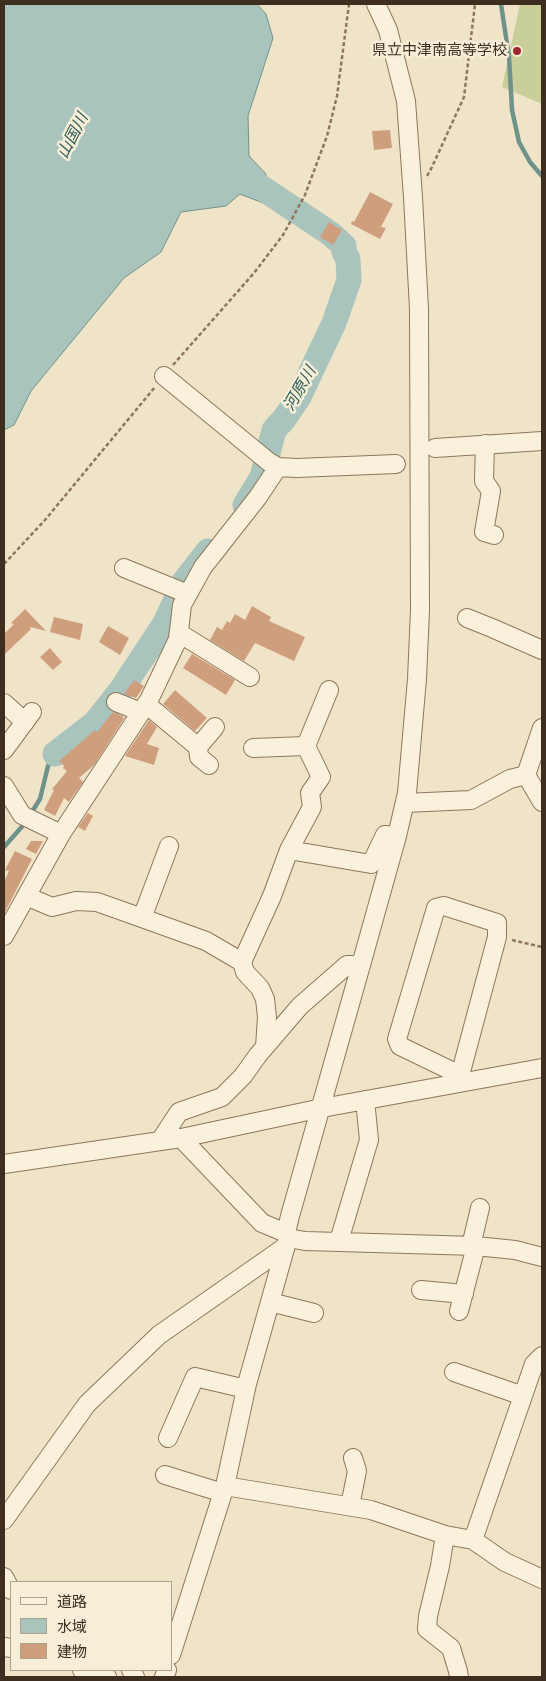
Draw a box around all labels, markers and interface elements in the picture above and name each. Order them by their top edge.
place label: 県立中津南高等学校 [372,42,507,60]
marker: 県立中津南高等学校 [511,45,523,57]
water label: 山国川 [54,110,92,162]
water label: 河原川 [280,363,320,415]
legend [10,1581,172,1671]
text: 道路 [57,1592,87,1611]
text: 水域 [57,1617,87,1636]
text: 建物 [57,1642,87,1661]

